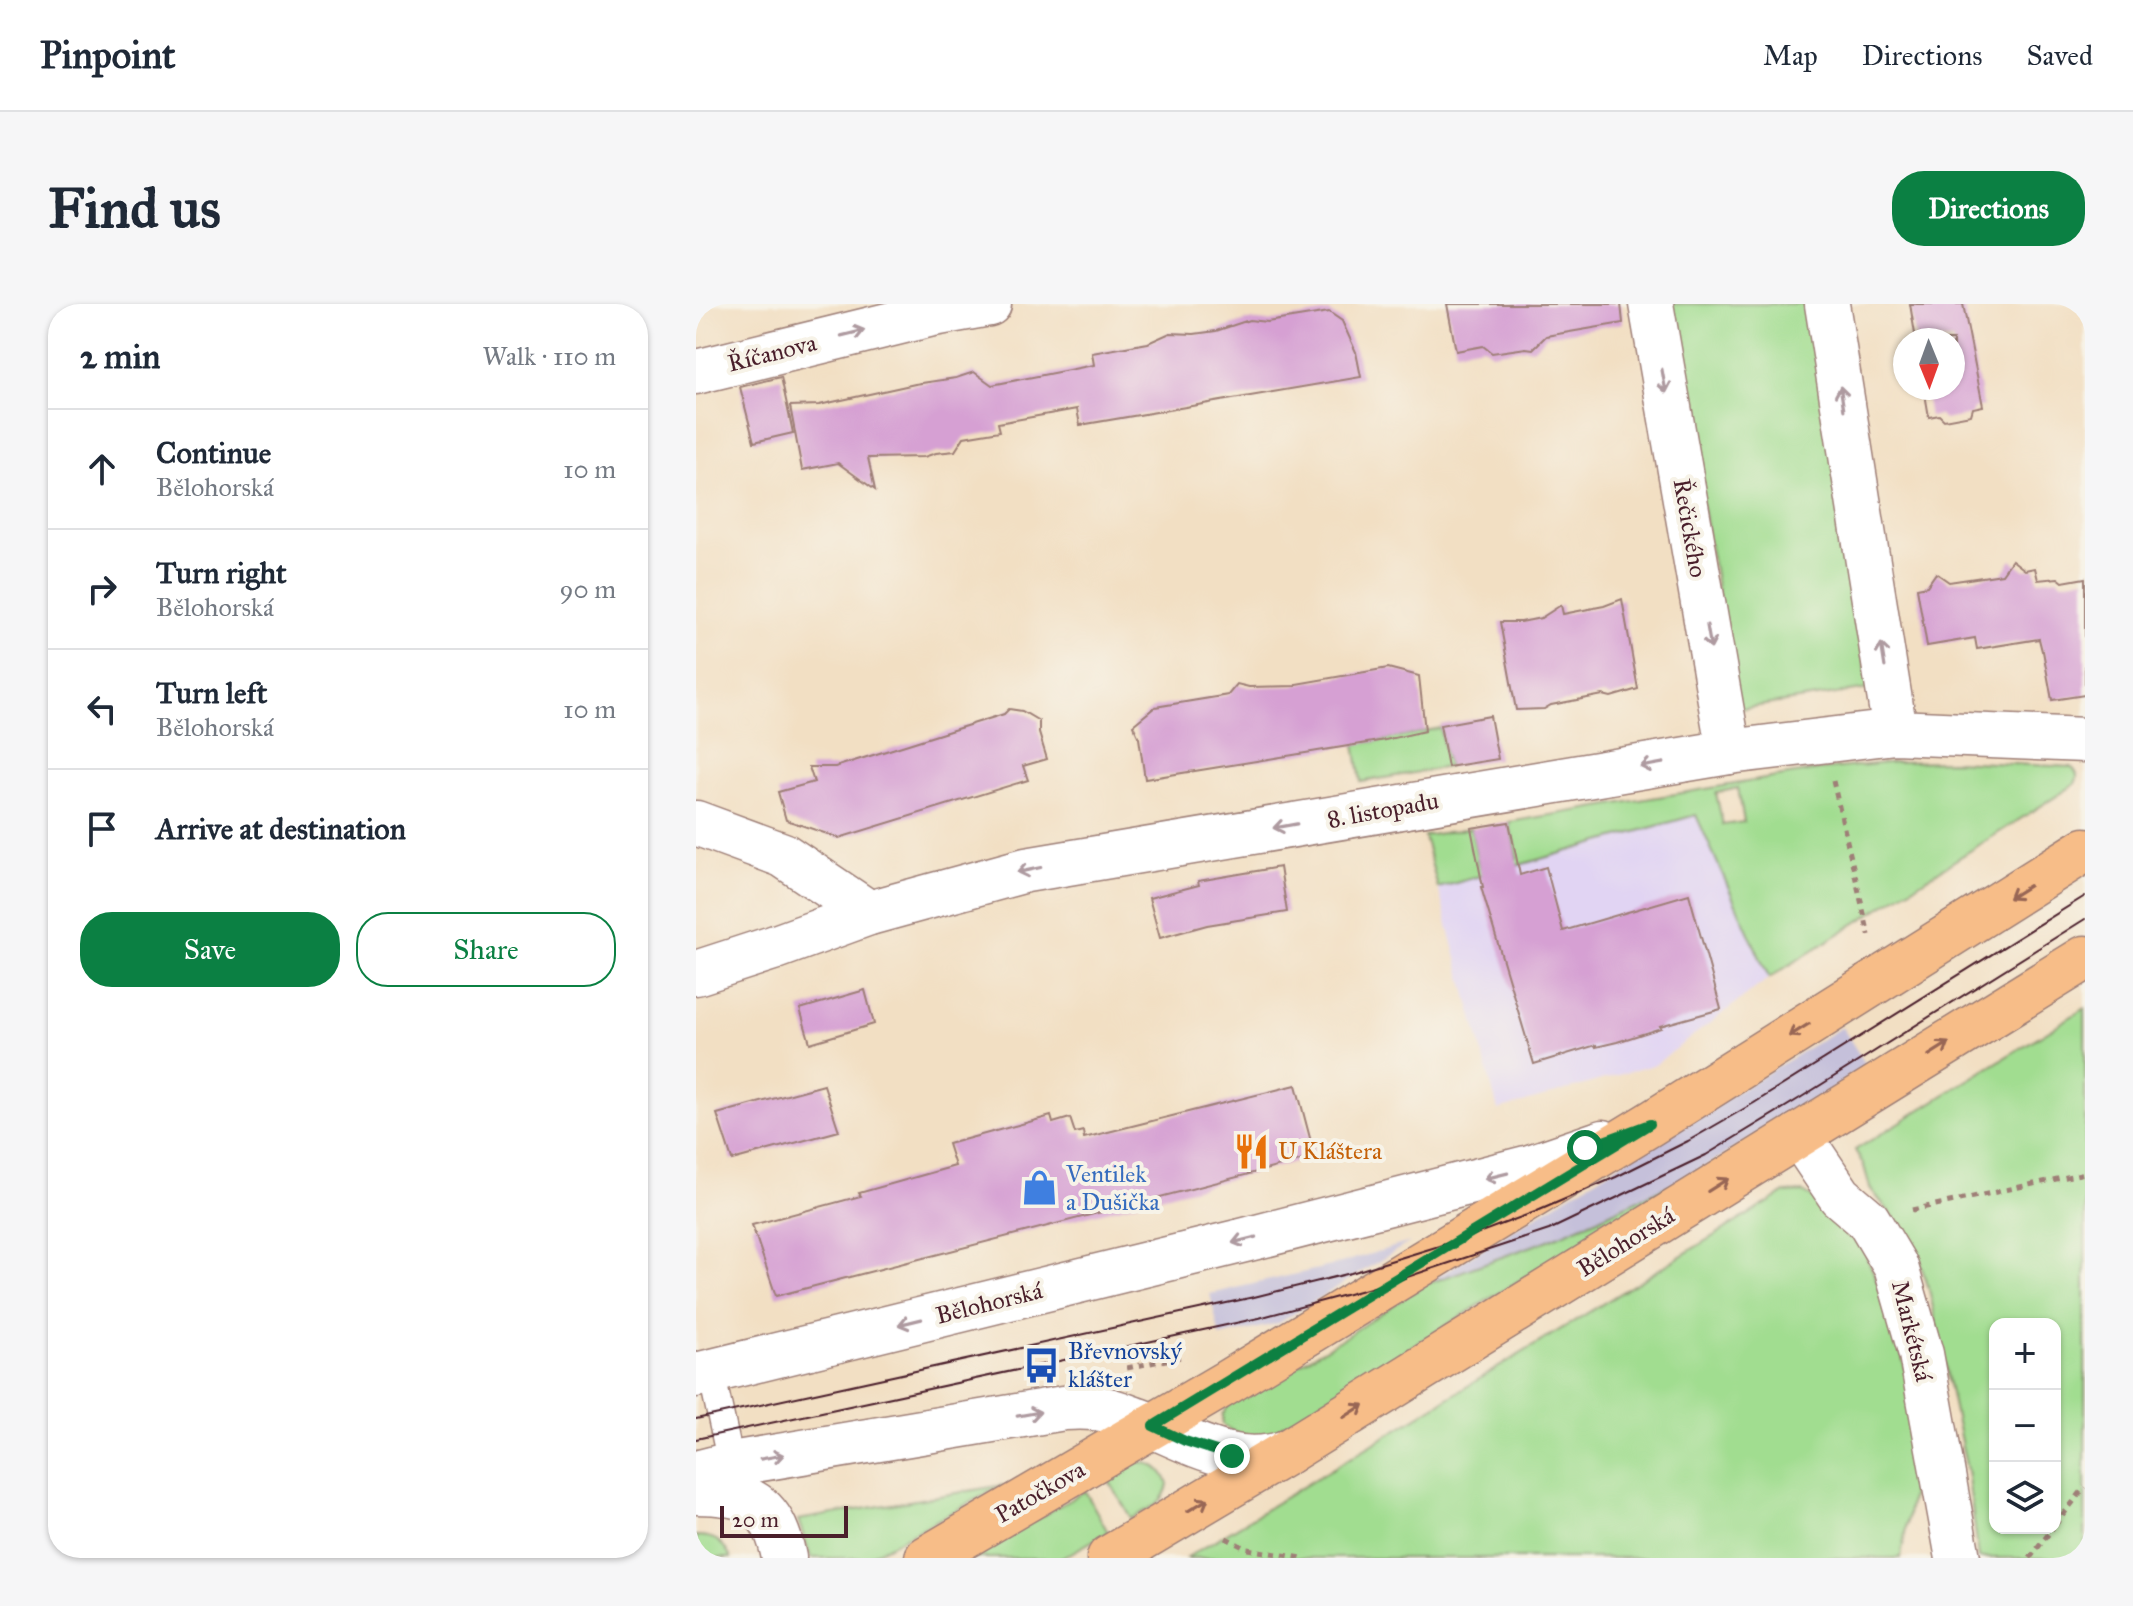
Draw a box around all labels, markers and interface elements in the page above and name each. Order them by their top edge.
text: Pinpoint [40,32,176,78]
text: Map [1763,38,1818,73]
text: Directions [1862,38,1983,73]
text: Saved [2027,38,2093,73]
button: Directions [1892,171,2085,246]
text: Find us [48,174,221,242]
one-way arrow [840,325,866,340]
street label: Říčanova [725,327,820,378]
north arrow [1893,328,1965,400]
text: 2 min [80,336,160,377]
text: Walk · 110 m [483,340,616,372]
one-way arrow [1658,368,1673,393]
one-way arrow [1834,386,1849,411]
text: Continue [156,435,271,471]
icon: ahead [80,447,124,491]
text: 10 m [563,453,616,485]
text: Bělohorská [156,471,274,503]
street label: Řečického [1667,476,1713,580]
text: Turn right [156,555,287,591]
icon: right [80,567,124,611]
text: 90 m [559,573,616,605]
text: Bělohorská [156,591,274,623]
one-way arrow [1702,624,1717,649]
one-way arrow [1875,643,1890,668]
text: Turn left [156,675,267,711]
icon: left [80,687,124,731]
text: 10 m [563,693,616,725]
text: Bělohorská [156,711,274,743]
one-way arrow [1640,758,1665,773]
street label: 8. listopadu [1325,785,1441,835]
icon: arrive [80,807,124,851]
text: Arrive at destination [156,811,406,847]
one-way arrow [1273,820,1298,835]
one-way arrow [1016,863,1042,878]
one-way arrow [2008,884,2031,900]
button: Save [80,912,340,987]
button: Share [356,912,616,987]
one-way arrow [1788,1023,1811,1039]
one-way arrow [1927,1040,1950,1056]
route start [1567,1130,1603,1166]
restaurant icon: U Kláštera [1233,1132,1271,1170]
place label: U Kláštera [1278,1136,1383,1166]
place label: Ventilek a Dušička [1065,1159,1161,1217]
shop icon: Ventilek a Dušička [1021,1169,1059,1207]
one-way arrow [1484,1169,1510,1184]
one-way arrow [1706,1177,1729,1193]
street label: Bělohorská [1572,1200,1681,1284]
one-way arrow [1232,1233,1258,1248]
street label: Bělohorská [933,1275,1046,1331]
street label: Markétská [1885,1277,1939,1385]
one-way arrow [898,1315,924,1330]
map controls [1989,1318,2061,1534]
button: + [1989,1318,2061,1390]
place label: Břevnovský klášter [1068,1336,1183,1394]
bus stop icon: Břevnovský klášter [1023,1346,1061,1384]
button: − [1989,1390,2061,1462]
one-way arrow [1342,1402,1365,1418]
one-way arrow [1015,1406,1041,1421]
route end [1214,1438,1250,1474]
one-way arrow [759,1449,784,1464]
street label: Patočkova [990,1454,1091,1530]
button: layers [1989,1462,2061,1534]
one-way arrow [1186,1497,1209,1513]
scale bar [720,1502,848,1538]
text: 20 m [732,1506,779,1533]

